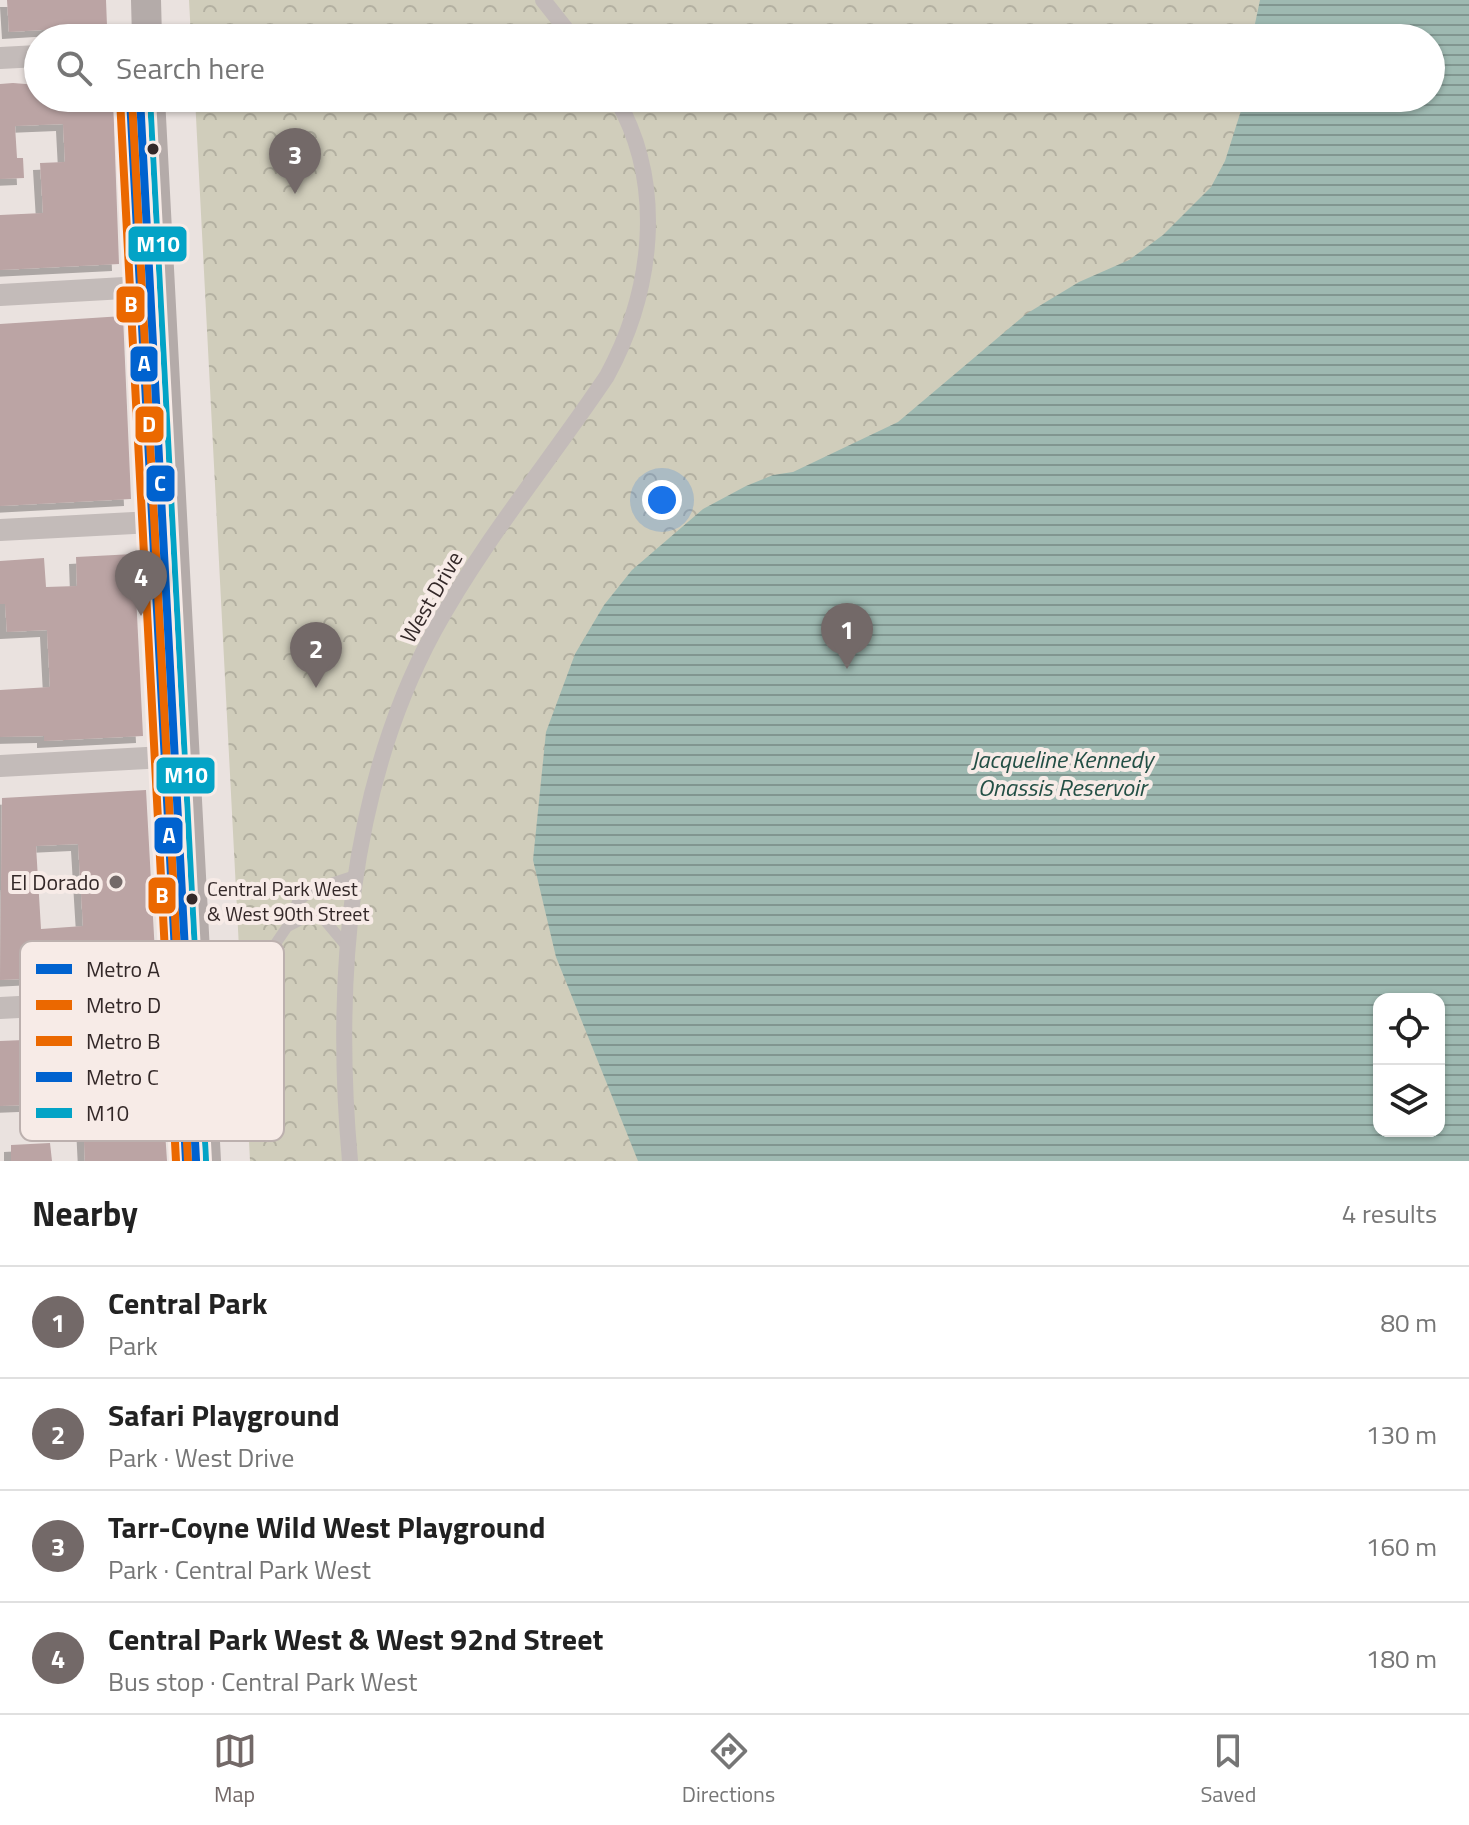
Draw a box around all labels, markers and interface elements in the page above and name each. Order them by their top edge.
search box [24,24,1445,112]
text: Search here [116,45,265,91]
icon: search [52,46,96,90]
pin: 3 [269,128,321,194]
unlabelled marker [145,141,161,157]
line badge: M10 [127,225,188,263]
text: M10 [136,227,180,261]
line badge: B [115,285,146,324]
text: B [124,287,138,321]
line badge: A [129,345,159,383]
text: A [137,346,151,380]
line badge: D [134,405,165,444]
text: D [142,407,156,441]
line badge: C [145,464,176,503]
text: C [154,466,166,500]
your location [642,480,682,520]
street label: West Drive [391,545,471,649]
pin: 4 [115,550,167,616]
pin: 1 [821,603,873,669]
pin: 2 [290,622,342,688]
water label: Jacqueline Kennedy Onassis Reservoir [971,741,1156,805]
line badge: M10 [155,756,216,795]
text: M10 [164,758,208,792]
line badge: A [153,816,184,855]
text: A [162,818,176,852]
place label: El Dorado [10,865,100,899]
marker: El Dorado [107,873,125,891]
place label: Central Park West & West 90th Street [207,873,369,929]
line badge: B [147,876,177,915]
text: B [155,878,169,912]
marker: Central Park West & West 90th Street [184,891,200,907]
legend [20,941,284,1141]
text: Metro A [86,952,160,986]
text: Metro D [86,988,161,1022]
map controls [1373,993,1445,1137]
button: locate [1373,993,1445,1065]
text: Metro B [86,1024,161,1058]
text: Metro C [86,1060,159,1094]
button: layers [1373,1065,1445,1137]
text: M10 [86,1096,129,1130]
text: Nearby [32,1187,138,1239]
text: 4 results [1342,1194,1437,1233]
text: Central Park [108,1280,268,1326]
text: 1 [51,1303,65,1342]
text: 80 m [1380,1303,1437,1342]
text: Park [108,1326,158,1365]
text: Safari Playground [108,1392,340,1438]
text: 2 [51,1415,65,1454]
text: 130 m [1366,1415,1437,1454]
text: Park · West Drive [108,1438,294,1477]
text: Tarr-Coyne Wild West Playground [108,1504,546,1550]
text: 3 [51,1527,65,1566]
text: 160 m [1366,1527,1437,1566]
text: Park · Central Park West [108,1550,371,1589]
text: Central Park West & West 92nd Street [108,1616,603,1662]
text: 4 [51,1639,65,1678]
text: 180 m [1366,1639,1437,1678]
text: Bus stop · Central Park West [108,1662,417,1701]
tab: Map [213,1729,257,1811]
tab: Directions [682,1729,775,1811]
tab: Saved [1200,1729,1256,1811]

